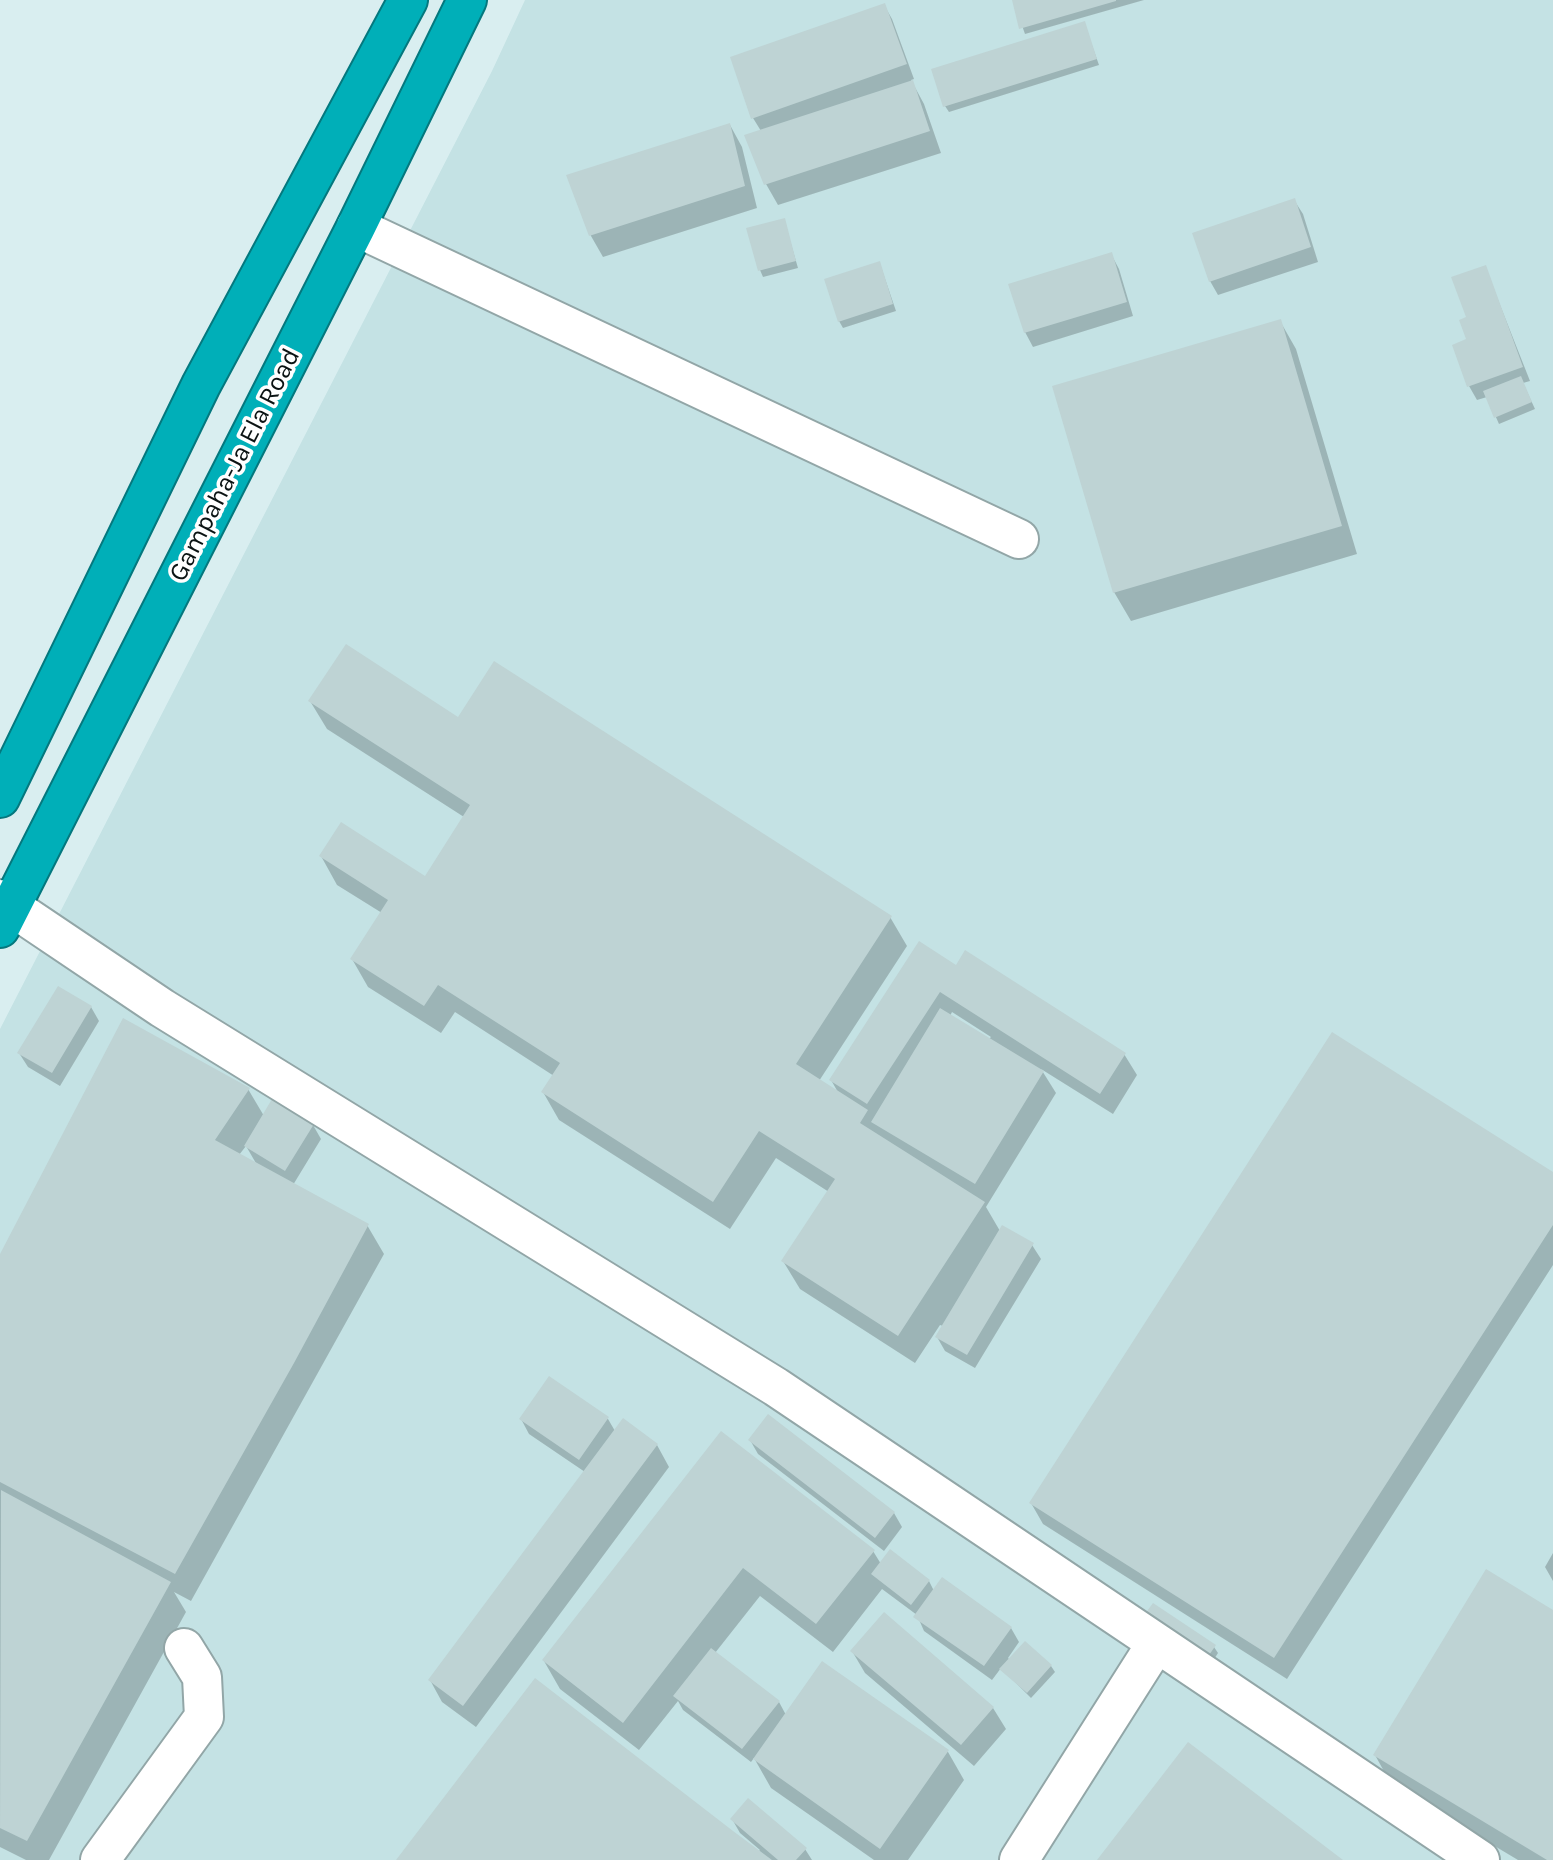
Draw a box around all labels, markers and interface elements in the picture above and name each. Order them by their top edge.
street label: Gampaha-Ja Ela Road [163,343,307,587]

